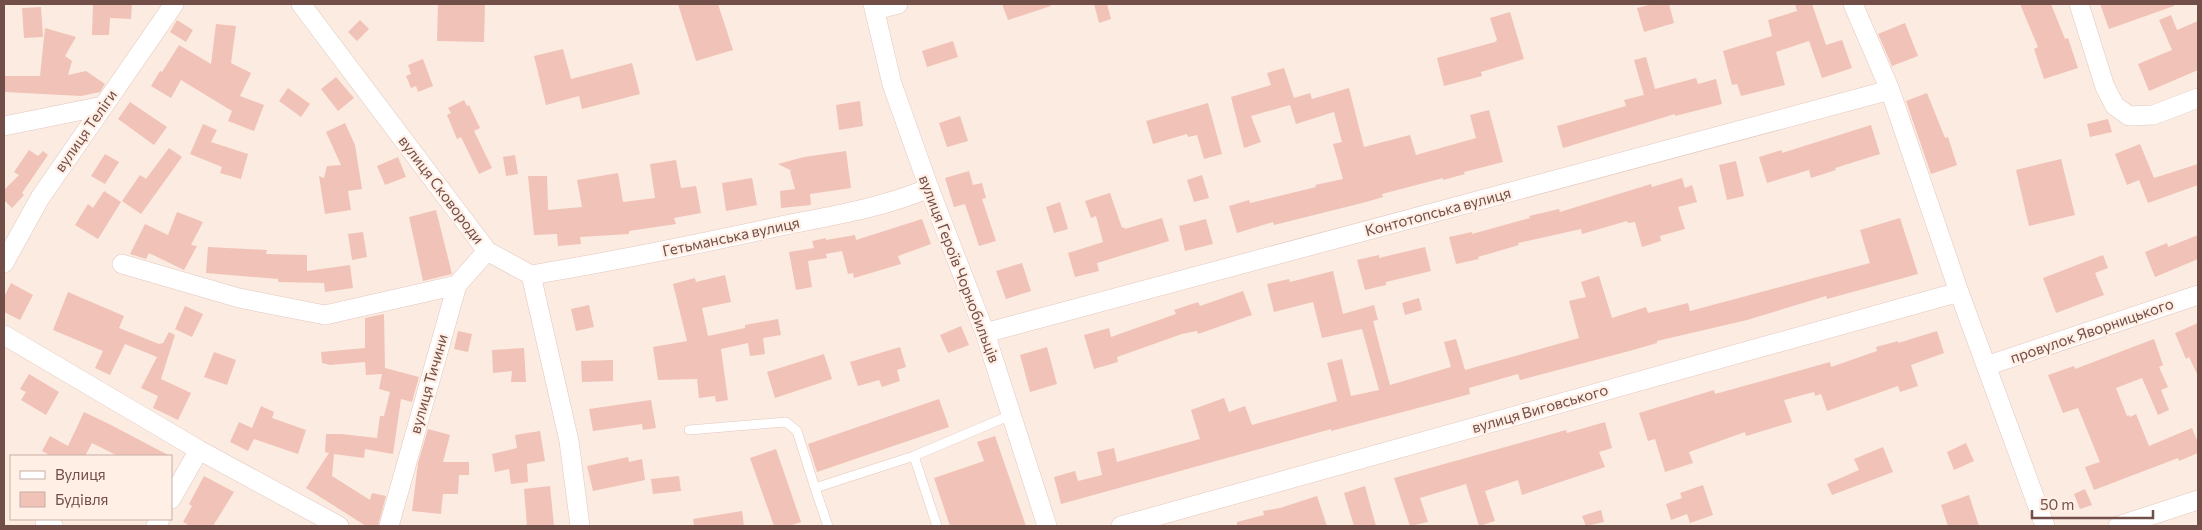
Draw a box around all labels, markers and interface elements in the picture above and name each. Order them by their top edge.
street label: вулиця Теліги [50,86,120,175]
street label: вулиця Сковороди [395,132,488,247]
street label: вулиця Героїв Чорнобильців [916,172,1004,365]
street label: Контотопська вулиця [1363,183,1513,239]
street label: Гетьманська вулиця [661,213,801,259]
street label: провулок Яворницького [2008,294,2176,366]
street label: вулиця Тичини [405,332,451,436]
street label: вулиця Виговського [1470,380,1610,436]
legend [10,455,172,520]
text: Вулиця [55,465,106,483]
scale bar [2032,488,2153,520]
text: Будівля [55,490,108,508]
text: 50 m [2040,495,2074,513]

